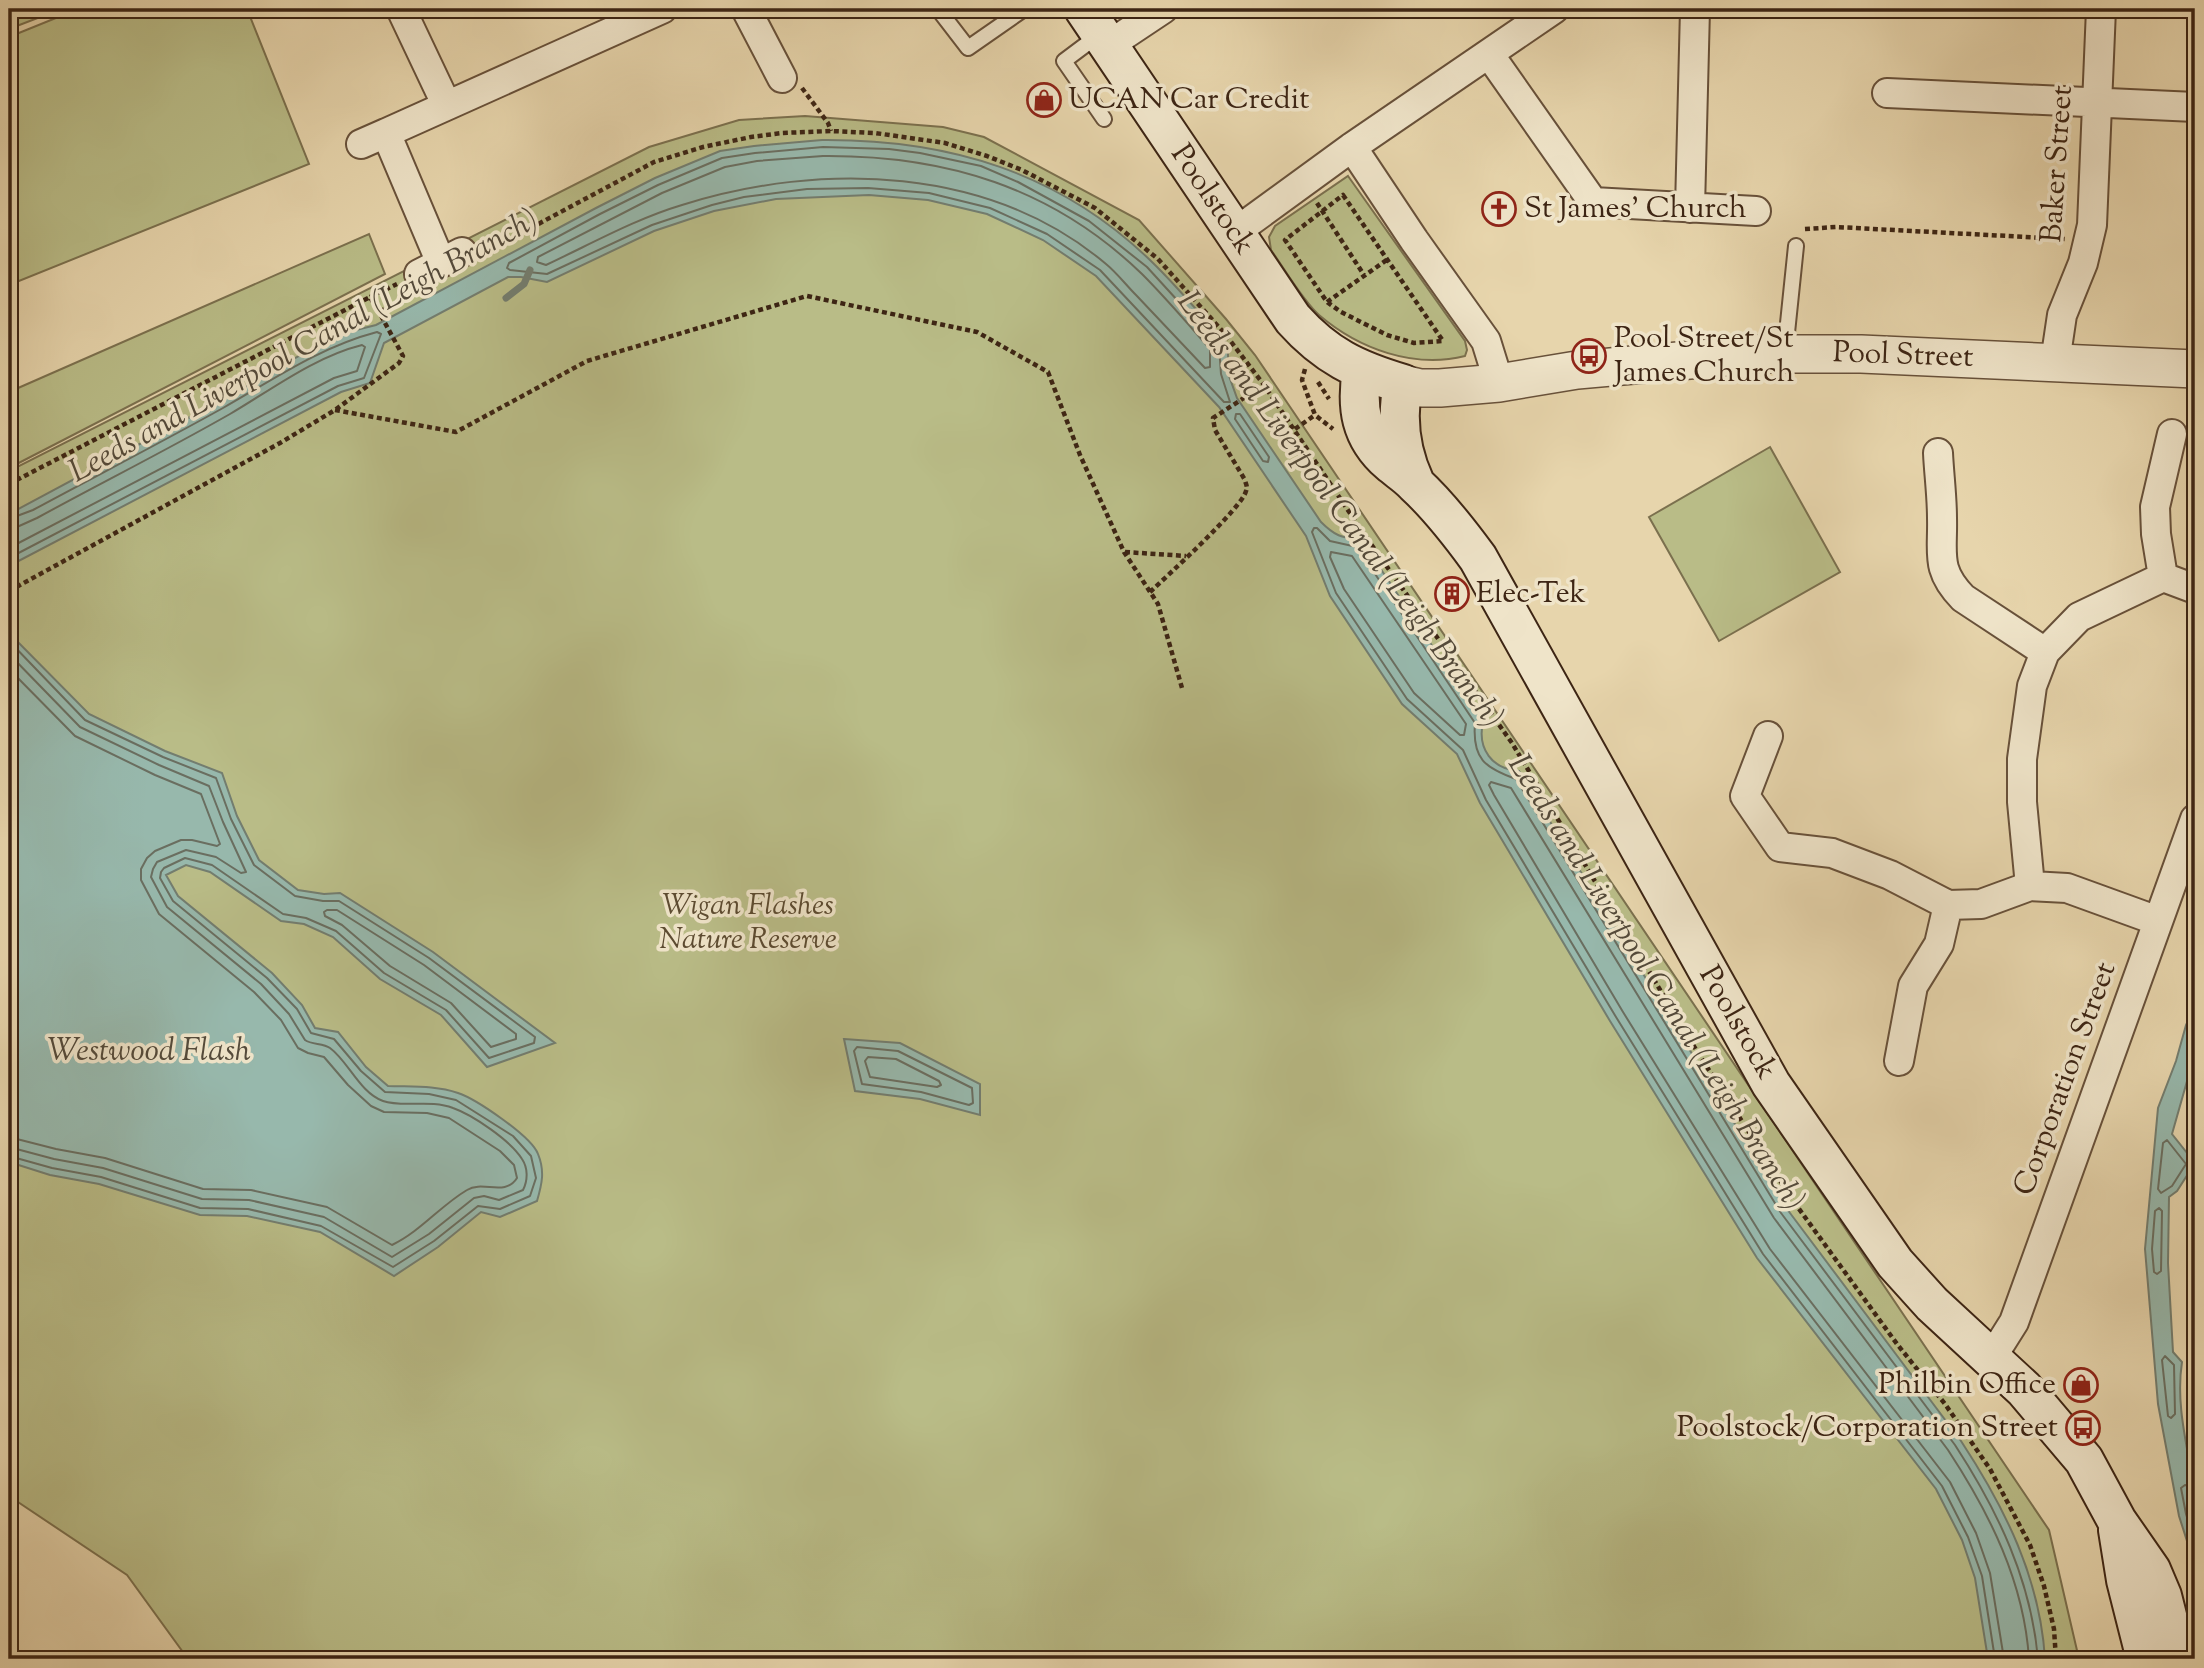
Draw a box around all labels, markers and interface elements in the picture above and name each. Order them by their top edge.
place label: UCAN Car Credit [1068,79,1309,122]
shop icon: UCAN Car Credit [1025,81,1063,119]
street label: Baker Street [2031,84,2085,244]
street label: Poolstock [1159,136,1265,264]
place label: St James' Church [1524,188,1747,231]
church icon: St James' Church [1480,190,1518,228]
water label: Leeds and Liverpool Canal (Leigh Branch) [61,198,547,496]
water label: Leeds and Liverpool Canal (Leigh Branch) [1165,282,1513,738]
place label: Pool Street/St James Church [1612,318,1795,395]
street label: Pool Street [1832,332,1974,380]
bus stop icon: Pool Street/St James Church [1570,337,1608,375]
place label: Elec-Tek [1476,573,1586,616]
building icon: Elec-Tek [1433,575,1471,613]
water label: Leeds and Liverpool Canal (Leigh Branch) [1495,746,1815,1220]
park label: Wigan Flashes Nature Reserve [659,885,837,962]
street label: Corporation Street [2004,956,2128,1202]
street label: Poolstock [1687,958,1787,1088]
water label: Westwood Flash [48,1029,251,1075]
place label: Philbin Office [1878,1364,2056,1407]
shop icon: Philbin Office [2062,1366,2100,1404]
place label: Poolstock/Corporation Street [1677,1407,2058,1450]
bus stop icon: Poolstock/Corporation Street [2064,1409,2102,1447]

